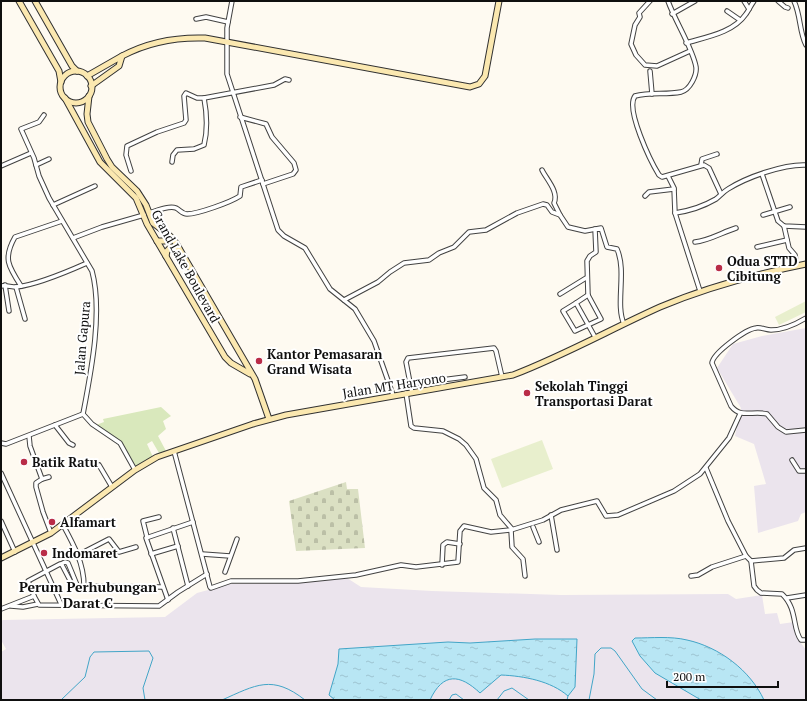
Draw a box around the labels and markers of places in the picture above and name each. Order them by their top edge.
place label: Odua STTD Cibitung [727,252,798,285]
marker: Odua STTD Cibitung [714,263,724,273]
place label: Kantor Pemasaran Grand Wisata [267,345,383,378]
marker: Kantor Pemasaran Grand Wisata [254,356,264,366]
place label: Sekolah Tinggi Transportasi Darat [535,377,653,410]
marker: Sekolah Tinggi Transportasi Darat [522,388,532,398]
place label: Batik Ratu [32,453,98,471]
marker: Batik Ratu [19,457,29,467]
place label: Alfamart [60,513,117,531]
marker: Alfamart [47,517,57,527]
place label: Indomaret [52,544,119,562]
marker: Indomaret [39,548,49,558]

